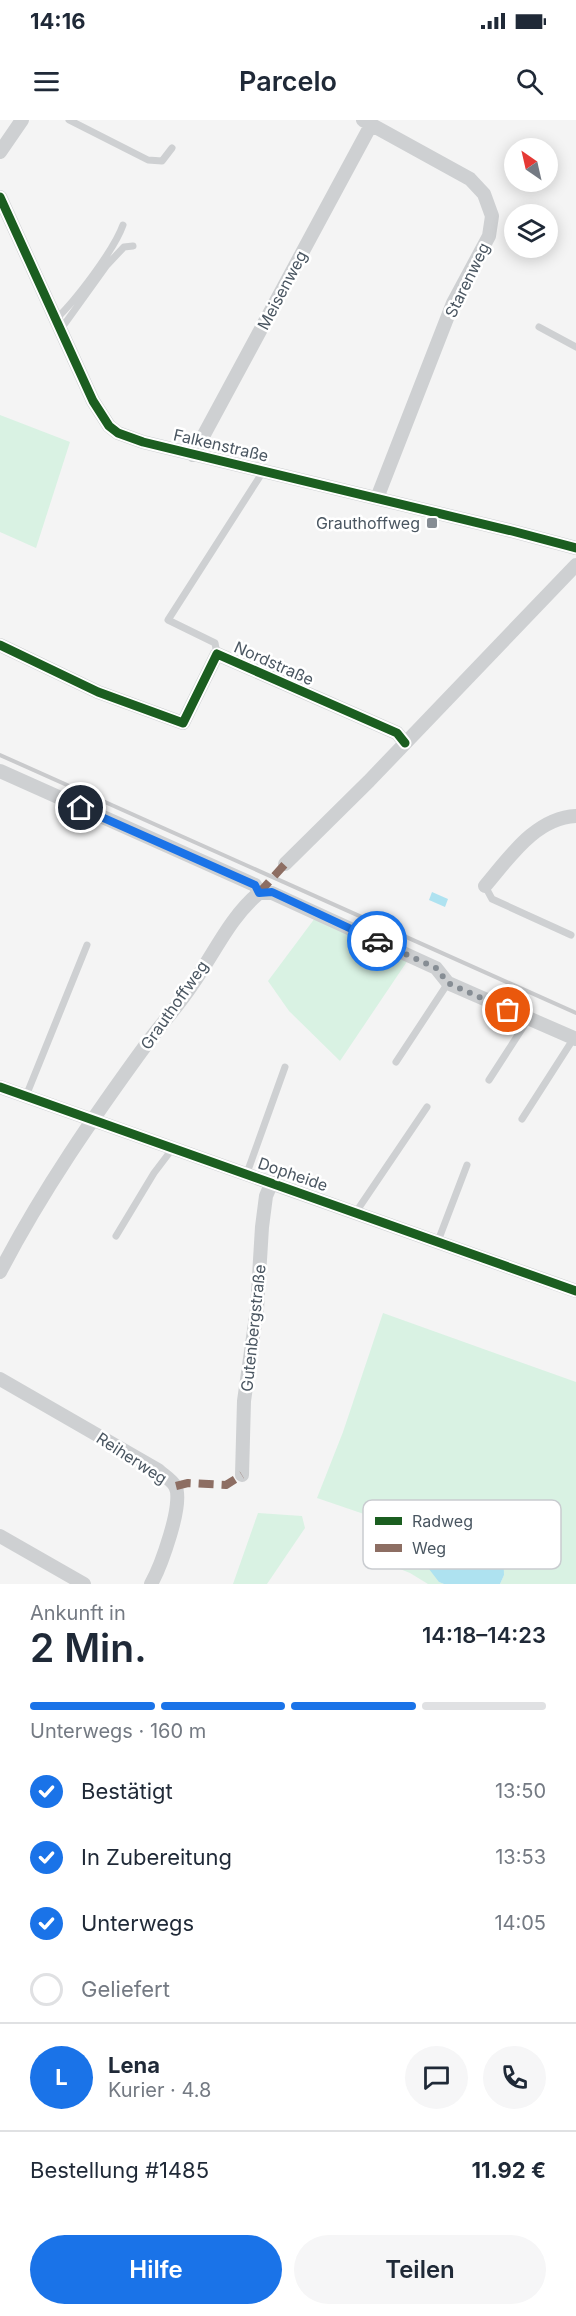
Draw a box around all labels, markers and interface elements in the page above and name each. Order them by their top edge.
text: 14:16 [30,8,85,34]
icon: menu [30,65,63,98]
text: Parcelo [239,65,337,98]
icon: search [513,65,546,98]
north arrow [504,138,558,192]
map controls [504,138,558,258]
button: layers [504,204,558,258]
street label: Starenweg [440,239,494,321]
street label: Meisenweg [253,247,311,333]
street label: Falkenstraße [171,424,271,466]
place label: Grauthoffweg [316,513,420,533]
marker: Grauthoffweg [425,516,439,530]
street label: Nordstraße [231,637,317,689]
pin [55,782,106,833]
icon: home [64,791,97,824]
courier [347,911,407,971]
icon: car [361,925,394,958]
street label: Grauthoffweg [136,957,212,1053]
pin [482,984,533,1035]
icon: bag [491,993,524,1026]
street label: Dopheide [255,1153,331,1195]
street label: Gutenbergstraße [236,1263,270,1393]
street label: Reiherweg [93,1428,171,1488]
legend [363,1500,561,1569]
text: Radweg [412,1511,473,1531]
text: Weg [412,1538,446,1558]
text: Ankunft in [30,1601,126,1625]
text: 14:18–14:23 [422,1622,546,1648]
text: 2 Min. [30,1624,147,1671]
text: Unterwegs · 160 m [30,1719,206,1743]
icon: check [30,1775,63,1808]
text: Bestätigt [81,1778,173,1804]
text: 13:50 [495,1779,546,1803]
icon: check [30,1841,63,1874]
text: In Zubereitung [81,1844,232,1870]
text: 13:53 [495,1845,546,1869]
icon: check [30,1907,63,1940]
text: Unterwegs [81,1910,194,1936]
text: 14:05 [494,1911,546,1935]
text: Geliefert [81,1976,170,2002]
button: chat [405,2046,468,2109]
button: phone [483,2046,546,2109]
text: Lena [108,2052,160,2078]
text: L [55,2064,68,2090]
text: Kurier · 4.8 [108,2078,211,2102]
text: Bestellung #1485 [30,2157,209,2183]
text: 11.92 € [472,2157,546,2183]
button: Hilfe [30,2235,282,2304]
button: Teilen [294,2235,546,2304]

